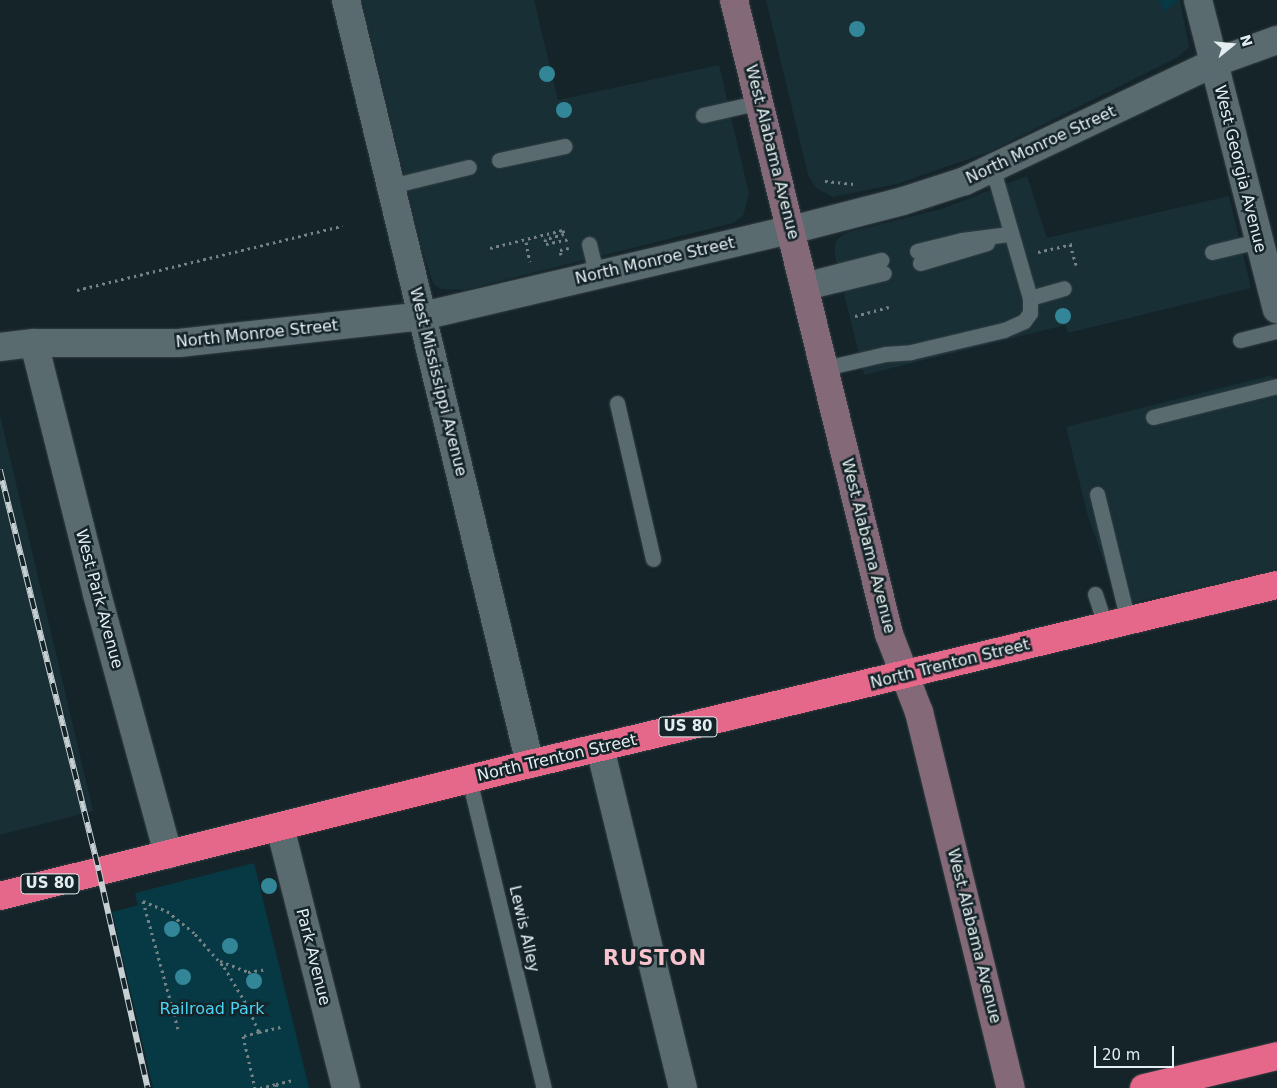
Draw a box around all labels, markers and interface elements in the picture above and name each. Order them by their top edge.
north arrow [1207,20,1257,70]
text: N [1237,33,1256,49]
street label: West Alabama Avenue [741,63,803,241]
street label: West Georgia Avenue [1210,83,1270,255]
street label: North Monroe Street [963,102,1119,188]
street label: North Monroe Street [573,233,737,289]
street label: West Mississippi Avenue [405,285,471,479]
street label: North Monroe Street [175,316,339,352]
street label: West Alabama Avenue [837,457,899,635]
street label: West Park Avenue [71,527,127,671]
street label: North Trenton Street [868,635,1032,693]
road number: US 80 [658,714,718,740]
street label: North Trenton Street [475,730,639,786]
street label: West Alabama Avenue [943,847,1005,1025]
road number: US 80 [20,872,80,896]
street label: Lewis Alley [505,884,543,974]
street label: Park Avenue [292,907,334,1007]
district label: RUSTON [602,945,708,971]
park label: Railroad Park [159,999,265,1019]
scale bar [1097,1036,1177,1068]
text: 20 m [1102,1046,1140,1064]

